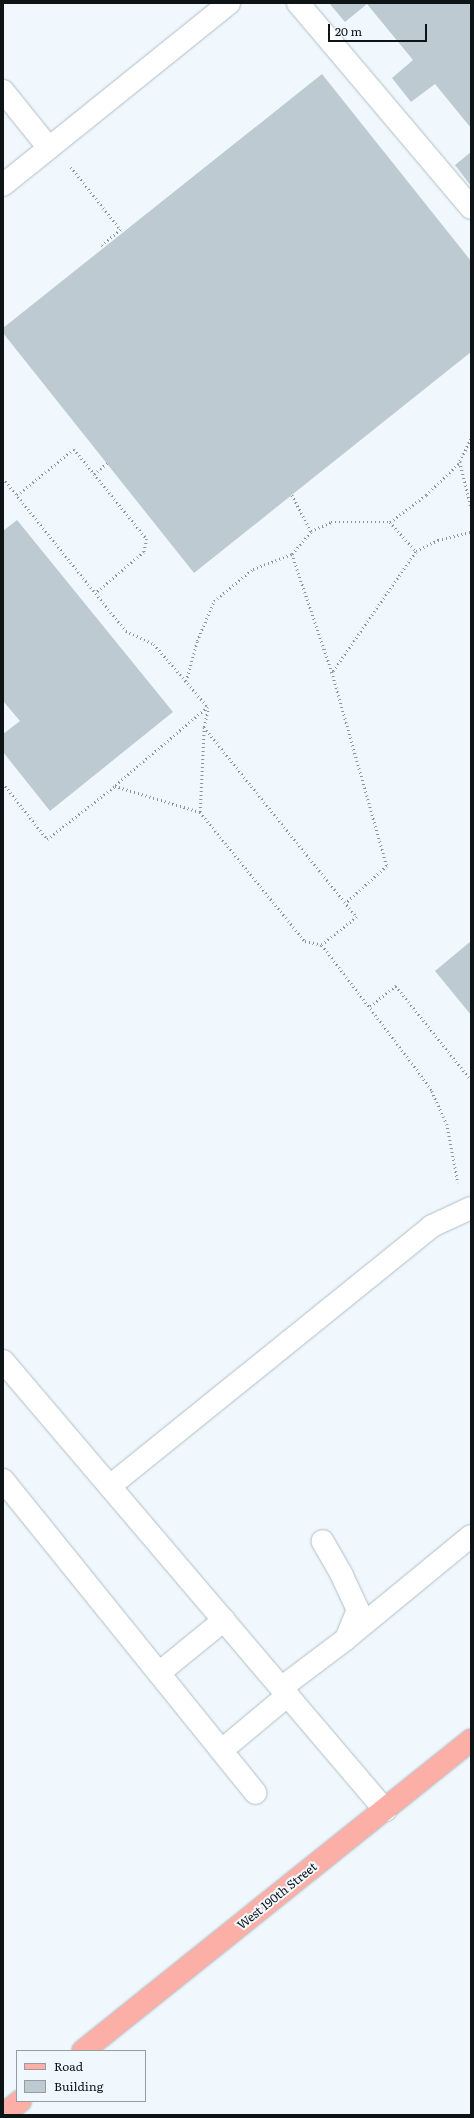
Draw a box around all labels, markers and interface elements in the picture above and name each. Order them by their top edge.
scale bar [330,16,429,42]
text: 20 m [335,22,362,40]
street label: West 190th Street [234,1859,320,1933]
legend [16,2050,146,2102]
text: Road [54,2057,83,2075]
text: Building [54,2077,103,2095]

